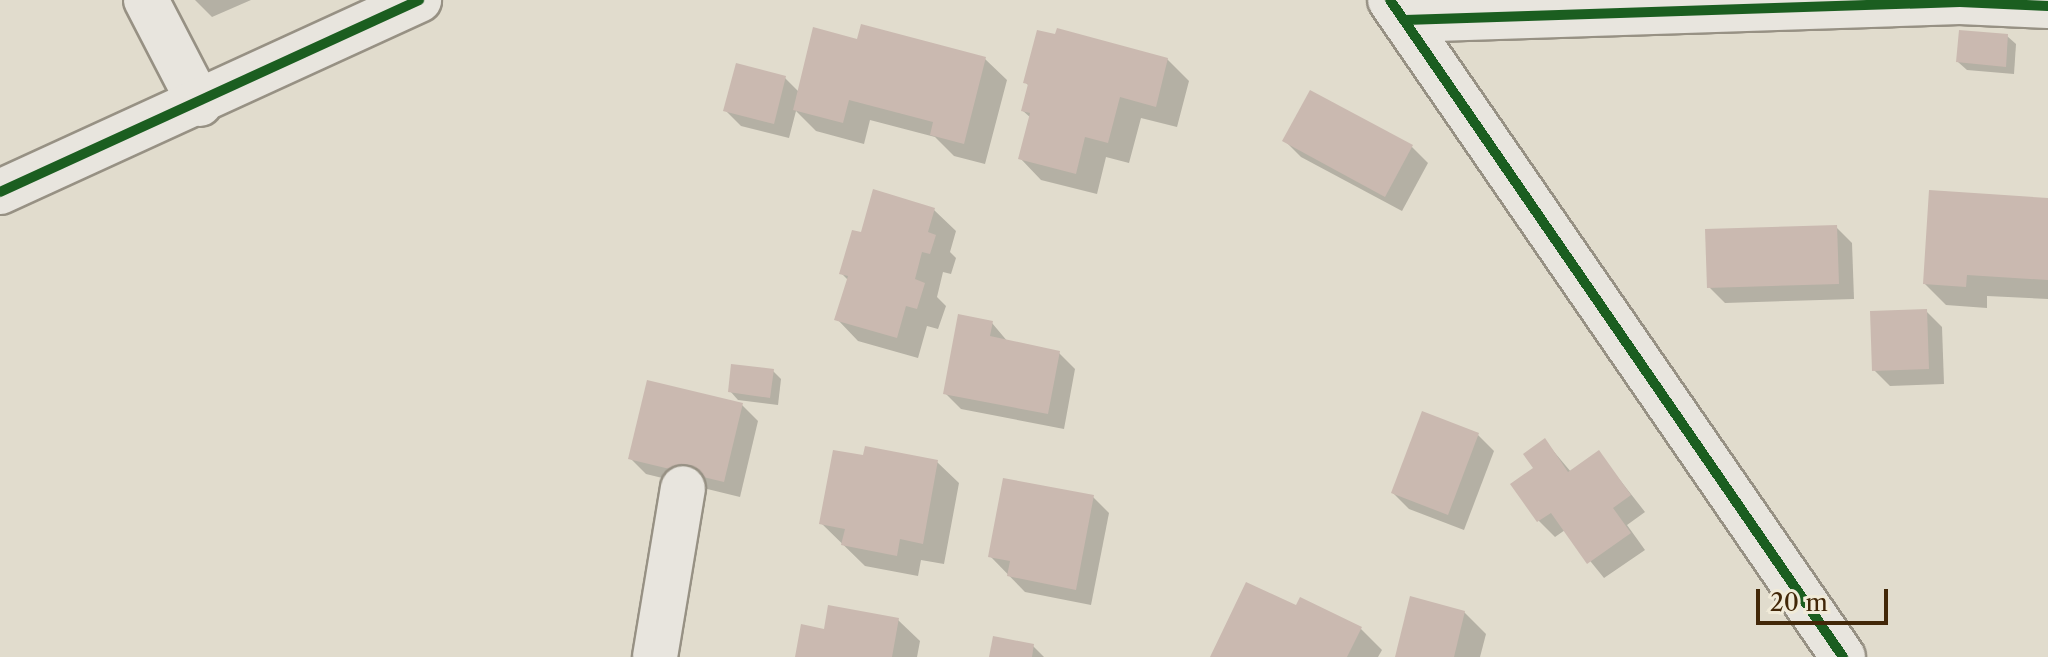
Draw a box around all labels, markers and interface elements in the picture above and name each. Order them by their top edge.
scale bar [1760,573,1892,623]
text: 20 m [1770,588,1828,617]

